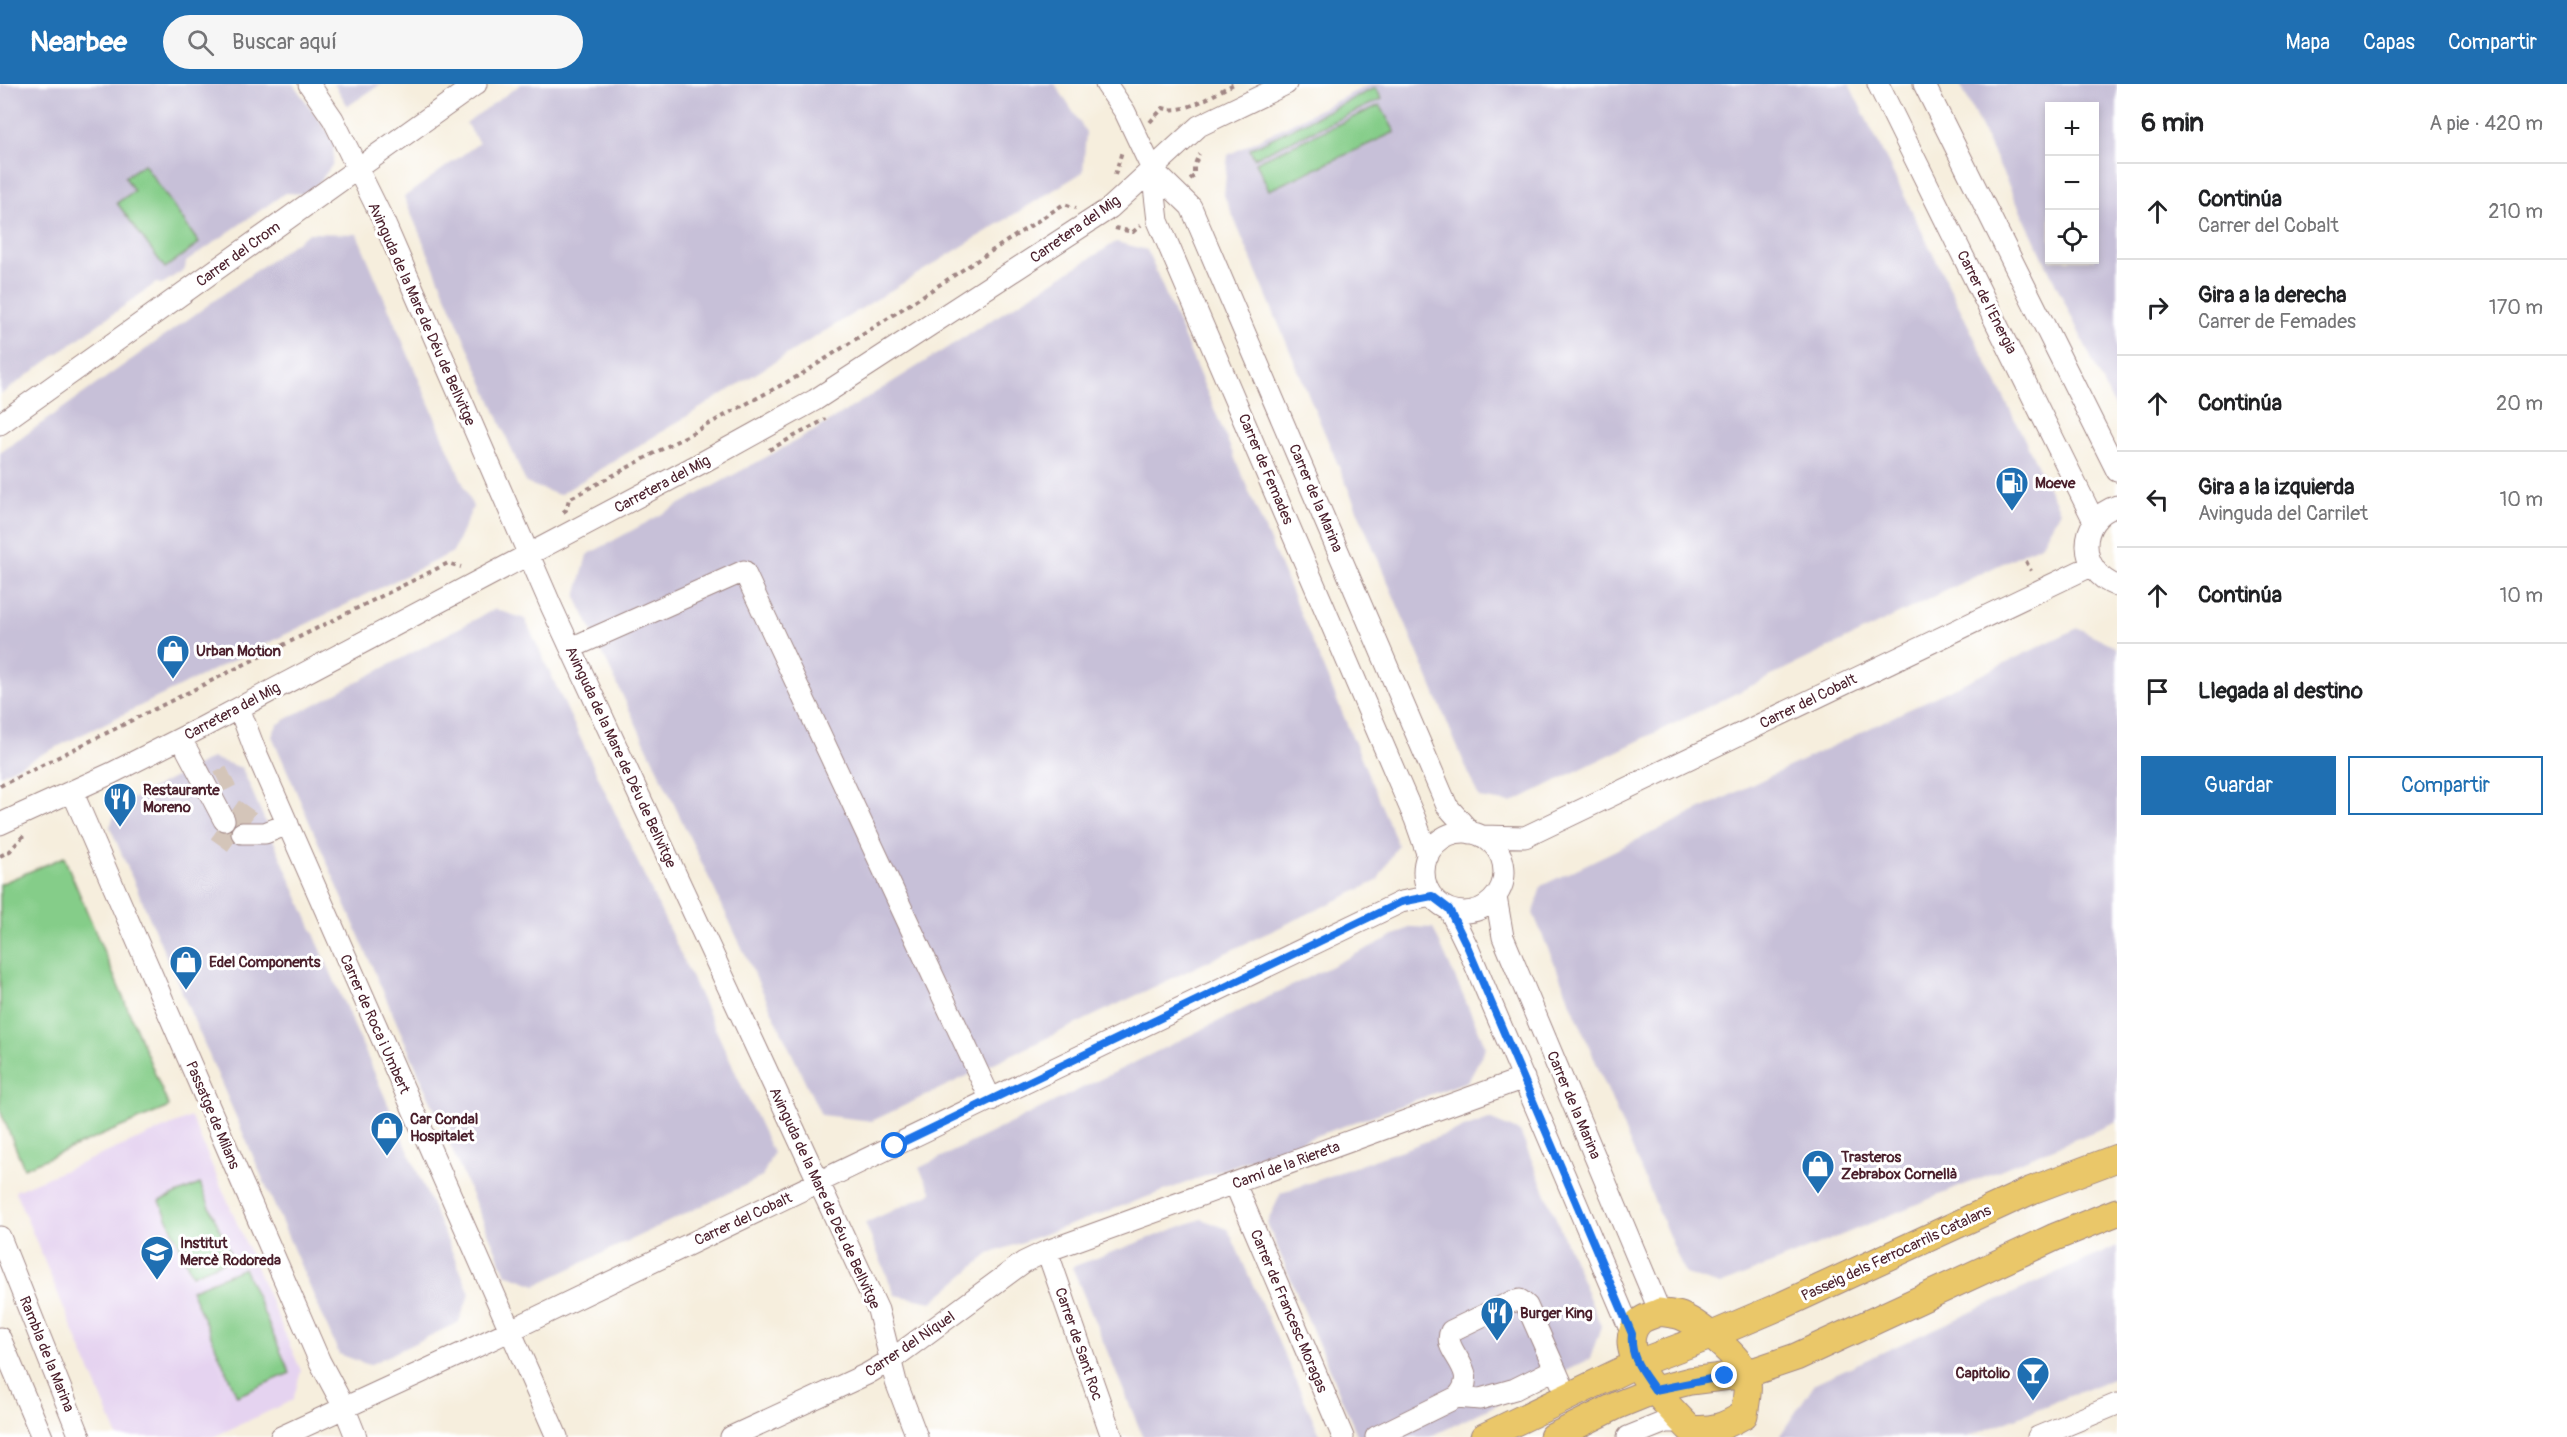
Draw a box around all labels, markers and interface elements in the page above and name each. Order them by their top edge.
search box [163,15,583,69]
text: Nearbee [30,25,127,60]
icon: search [184,26,217,59]
text: Buscar aquí [232,28,337,56]
text: Mapa [2286,29,2330,56]
text: Capas [2363,29,2415,56]
text: Compartir [2448,29,2537,56]
map controls [2045,102,2099,264]
button: + [2045,102,2099,156]
text: 6 min [2141,107,2204,139]
text: A pie · 420 m [2429,111,2543,136]
button: − [2045,156,2099,210]
text: Continúa [2198,185,2282,213]
street label: Carretera del Mig [1027,191,1124,268]
icon: ahead [2141,195,2174,228]
text: 210 m [2488,199,2543,224]
street label: Avinguda de la Mare de Déu de Bellvitge [364,200,480,429]
button: locate [2045,210,2099,264]
text: Carrer del Cobalt [2198,213,2339,238]
street label: Carrer del Crom [192,217,284,291]
street label: Carrer de l'Energia [1952,247,2021,357]
text: Gira a la derecha [2198,281,2346,309]
icon: right [2141,291,2174,324]
text: 170 m [2489,295,2543,320]
text: Carrer de Femades [2198,309,2356,334]
icon: ahead [2141,387,2174,420]
text: Continúa [2198,389,2282,417]
text: 20 m [2496,391,2543,416]
street label: Carrer de Femades [1234,411,1298,528]
street label: Carrer de la Marina [1284,441,1347,555]
street label: Carretera del Mig [611,451,713,518]
fuel station icon: Moeve [1994,465,2030,512]
text: Gira a la izquierda [2198,473,2355,501]
place label: Moeve [2035,474,2076,493]
icon: left [2141,483,2174,516]
text: 10 m [2499,487,2543,512]
text: Avinguda del Carrilet [2198,501,2368,526]
icon: ahead [2141,579,2174,612]
text: Continúa [2198,581,2282,609]
text: 10 m [2499,583,2543,608]
shop icon: Urban Motion [155,633,191,680]
place label: Urban Motion [196,642,281,661]
street label: Avinguda de la Mare de Déu de Bellvitge [561,643,681,872]
street label: Carrer del Cobalt [1757,669,1861,733]
icon: arrive [2141,675,2174,708]
text: Llegada al destino [2198,677,2363,705]
street label: Carretera del Mig [181,678,283,745]
button: Guardar [2141,756,2336,815]
button: Compartir [2348,756,2543,815]
restaurant icon: Restaurante Moreno [102,781,138,828]
place label: Restaurante Moreno [143,781,220,817]
shop icon: Edel Components [168,944,204,991]
street label: Carrer de Roca i Umbert [335,951,414,1098]
place label: Edel Components [209,953,321,972]
street label: Carrer de la Marina [1542,1048,1605,1162]
street label: Passatge de Milans [181,1058,244,1172]
street label: Avinguda de la Mare de Déu de Bellvitge [765,1084,885,1313]
shop icon: Car Condal Hospitalet [369,1110,405,1157]
place label: Car Condal Hospitalet [410,1110,478,1146]
route start [881,1132,907,1158]
street label: Camí de la Riereta [1230,1137,1343,1194]
shop icon: Trasteros Zebrabox Cornellà [1800,1148,1836,1195]
place label: Trasteros Zebrabox Cornellà [1840,1148,1957,1184]
street label: Carrer del Cobalt [691,1188,796,1250]
street label: Passeig dels Ferrocarrils Catalans [1798,1201,1994,1306]
street label: Carrer de Francesc Moragas [1246,1227,1332,1396]
school or university icon: Institut Mercè Rodoreda [139,1234,175,1281]
place label: Institut Mercè Rodoreda [180,1234,281,1270]
street label: Carrer de Sant Roc [1050,1285,1107,1403]
street label: Rambla de la Marina [15,1294,78,1415]
restaurant icon: Burger King [1479,1295,1515,1342]
place label: Burger King [1520,1304,1593,1323]
street label: Carrer del Níquel [862,1307,959,1381]
bar icon: Capitolio [2015,1355,2051,1402]
route end [1711,1362,1737,1388]
place label: Capitolio [1956,1364,2010,1383]

